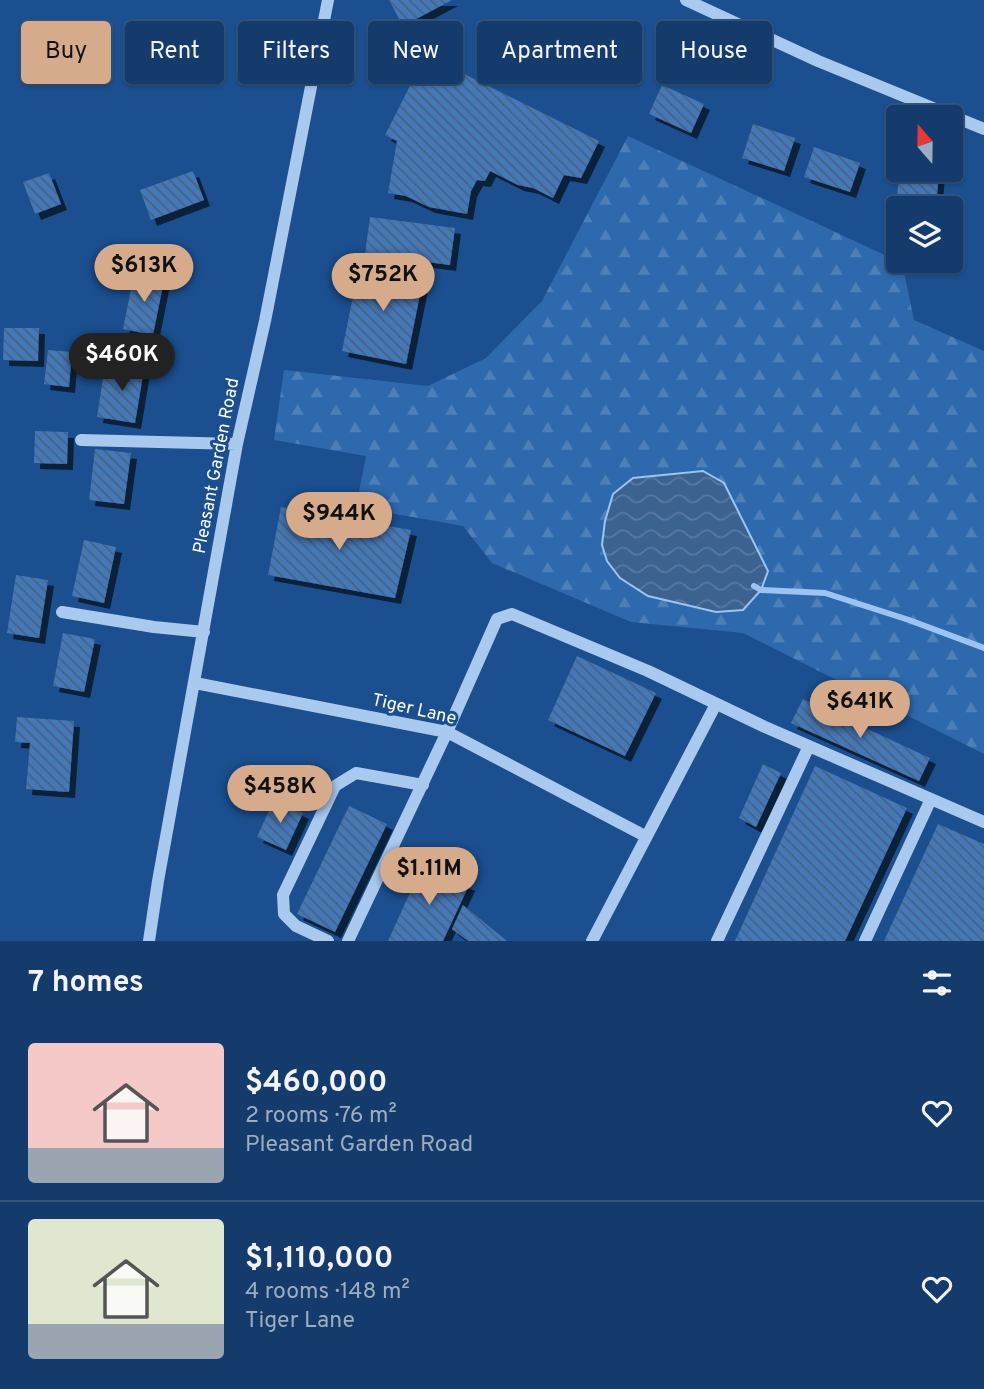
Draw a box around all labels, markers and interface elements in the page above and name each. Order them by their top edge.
chip: Buy [21,21,111,84]
chip: Rent [125,21,224,84]
chip: Filters [238,21,354,84]
chip: New [368,21,463,84]
chip: Apartment [477,21,642,84]
chip: House [656,21,772,84]
north arrow [886,105,962,182]
map controls [886,105,963,273]
button: layers [886,196,963,273]
pin: $613K [95,244,193,304]
text: $613K [110,252,178,281]
pin: $752K [334,254,432,313]
text: $752K [348,261,418,290]
pin: $460K [73,334,171,393]
text: $460K [85,341,159,370]
street label: Pleasant Garden Road [189,376,245,556]
pin: $944K [290,492,388,552]
text: $944K [302,500,376,529]
pin: $641K [811,680,909,740]
text: $641K [826,688,894,717]
street label: Tiger Lane [369,689,459,731]
pin: $458K [231,766,329,825]
text: $458K [243,773,317,802]
pin: $1.11M [372,848,486,907]
text: $1.11M [396,855,462,884]
icon: filters [918,964,956,1002]
text: 7 homes [28,965,144,1002]
text: $460,000 [245,1065,387,1102]
icon: home [84,1071,168,1155]
icon: heart [918,1094,956,1132]
text: 2 rooms · 76 m² [245,1102,397,1131]
text: Pleasant Garden Road [245,1131,473,1160]
text: $1,110,000 [245,1241,393,1278]
icon: home [84,1247,168,1331]
icon: heart [918,1270,956,1308]
text: 4 rooms · 148 m² [245,1278,410,1307]
text: Tiger Lane [245,1307,355,1336]

